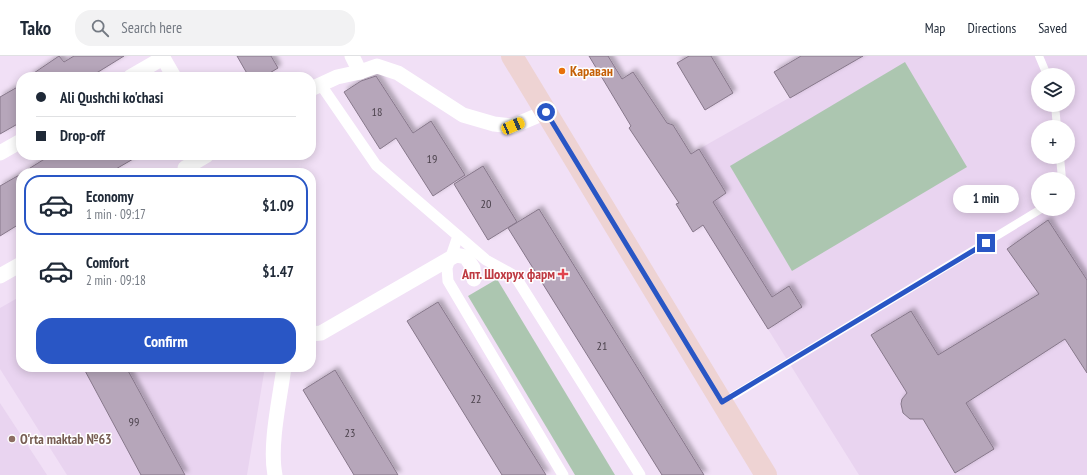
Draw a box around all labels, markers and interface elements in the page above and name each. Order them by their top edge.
search box [75,10,355,46]
text: Tako [20,16,51,40]
icon: search [89,17,111,39]
text: Search here [121,18,182,37]
text: Map [925,19,945,37]
text: Directions [967,19,1016,37]
text: Saved [1038,19,1067,37]
place label: Караван [570,62,613,80]
marker: Караван [557,66,567,76]
map controls [1031,68,1075,216]
button: layers [1031,68,1075,112]
text: Ali Qushchi ko'chasi [60,88,163,107]
route start [537,103,555,121]
house number: 18 [372,104,382,119]
car [500,116,526,136]
button: + [1031,120,1075,164]
text: Drop-off [60,126,105,145]
house number: 19 [427,151,437,166]
button: − [1031,172,1075,216]
callout: 1 min [953,185,1019,213]
icon: car [38,187,74,223]
text: Economy [86,187,134,206]
text: 1 min [973,190,999,207]
text: $1.09 [262,196,294,215]
house number: 20 [481,196,491,211]
text: 1 min · 09:17 [86,206,146,223]
route end [977,234,995,252]
icon: car [38,253,74,289]
text: Comfort [86,253,129,272]
text: $1.47 [262,262,294,281]
place label: Апт. Шохрух фарм [461,265,555,283]
marker: Апт. Шохрух фарм [558,269,568,279]
text: 2 min · 09:18 [86,272,146,289]
button: Confirm [36,318,296,364]
house number: 21 [597,338,607,353]
house number: 22 [471,391,481,406]
house number: 99 [129,414,139,429]
house number: 23 [345,425,355,440]
place label: O'rta maktab №63 [20,430,112,448]
marker: O'rta maktab №63 [7,434,17,444]

